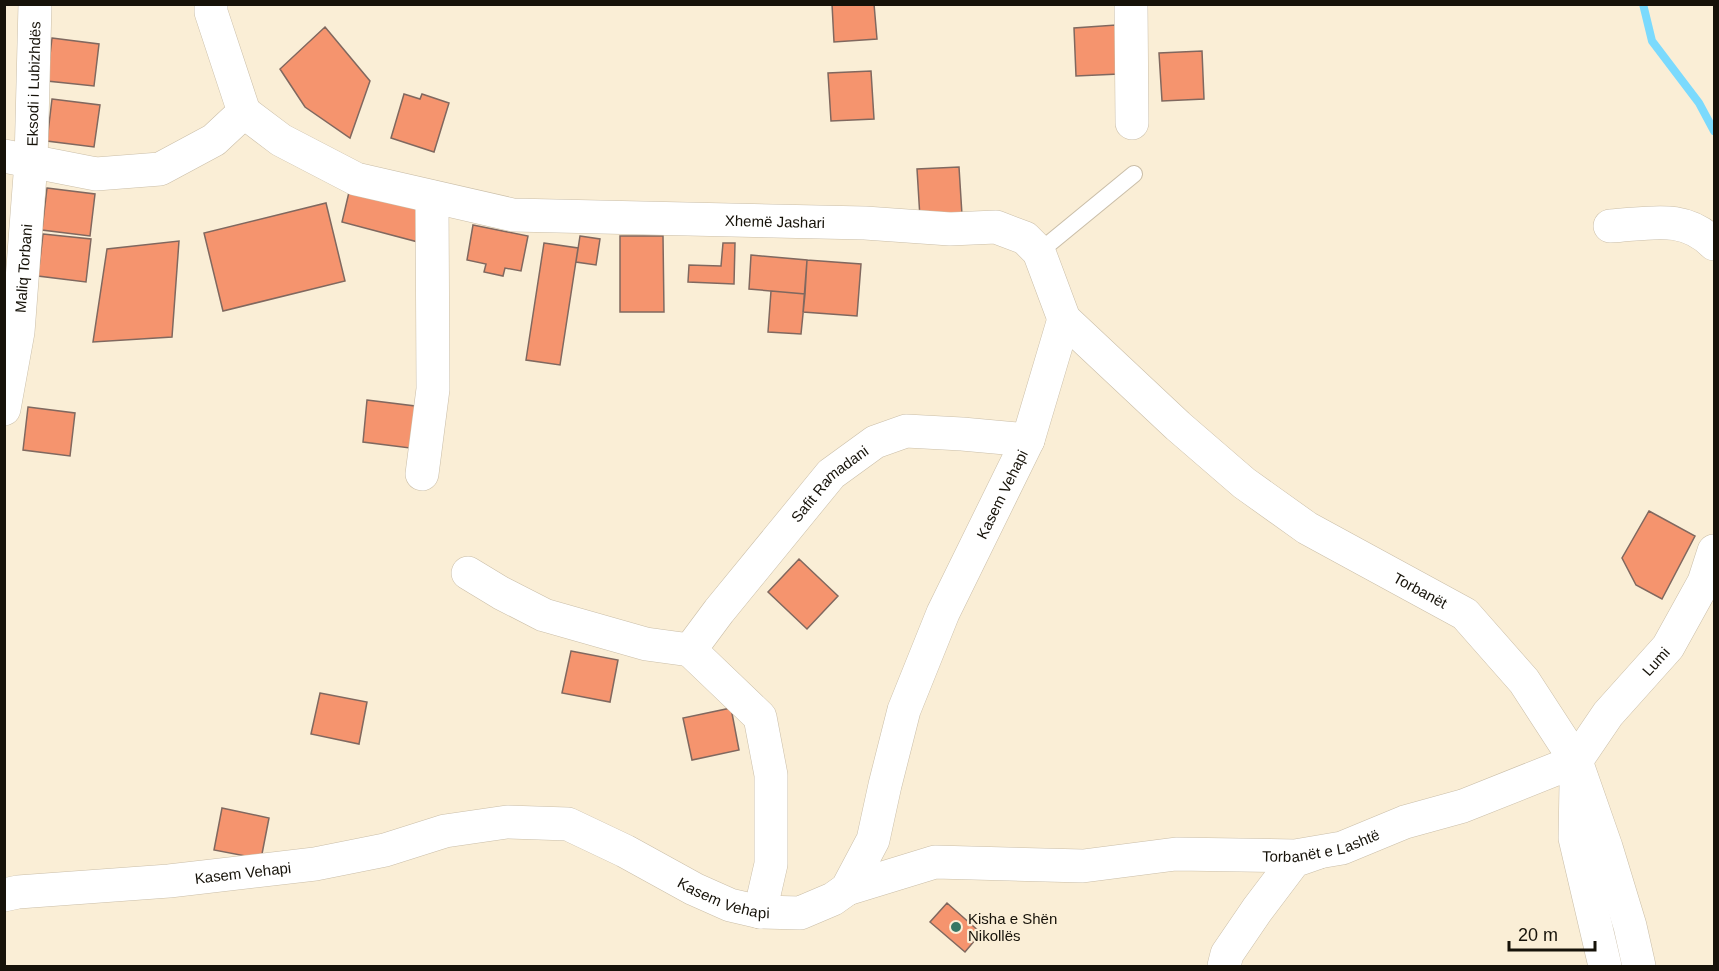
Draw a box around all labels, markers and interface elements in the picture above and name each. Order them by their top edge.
street label: Eksodi i Lubizhdës [23,21,43,147]
street label: Xhemë Jashari [725,211,825,231]
street label: Maliq Torbani [11,223,35,313]
street label: Safit Ramadani [787,441,871,525]
street label: Kasem Vehapi [972,447,1030,541]
street label: Torbanët [1391,568,1451,612]
street label: Lumi [1638,643,1673,679]
street label: Torbanët e Lashtë [1262,825,1382,865]
street label: Kasem Vehapi [194,858,292,886]
street label: Kasem Vehapi [675,873,770,921]
place label: Kisha e Shën Nikollës [968,910,1057,944]
scale bar [1509,914,1594,952]
marker: Kisha e Shën Nikollës [949,920,963,934]
text: 20 m [1518,925,1558,945]

